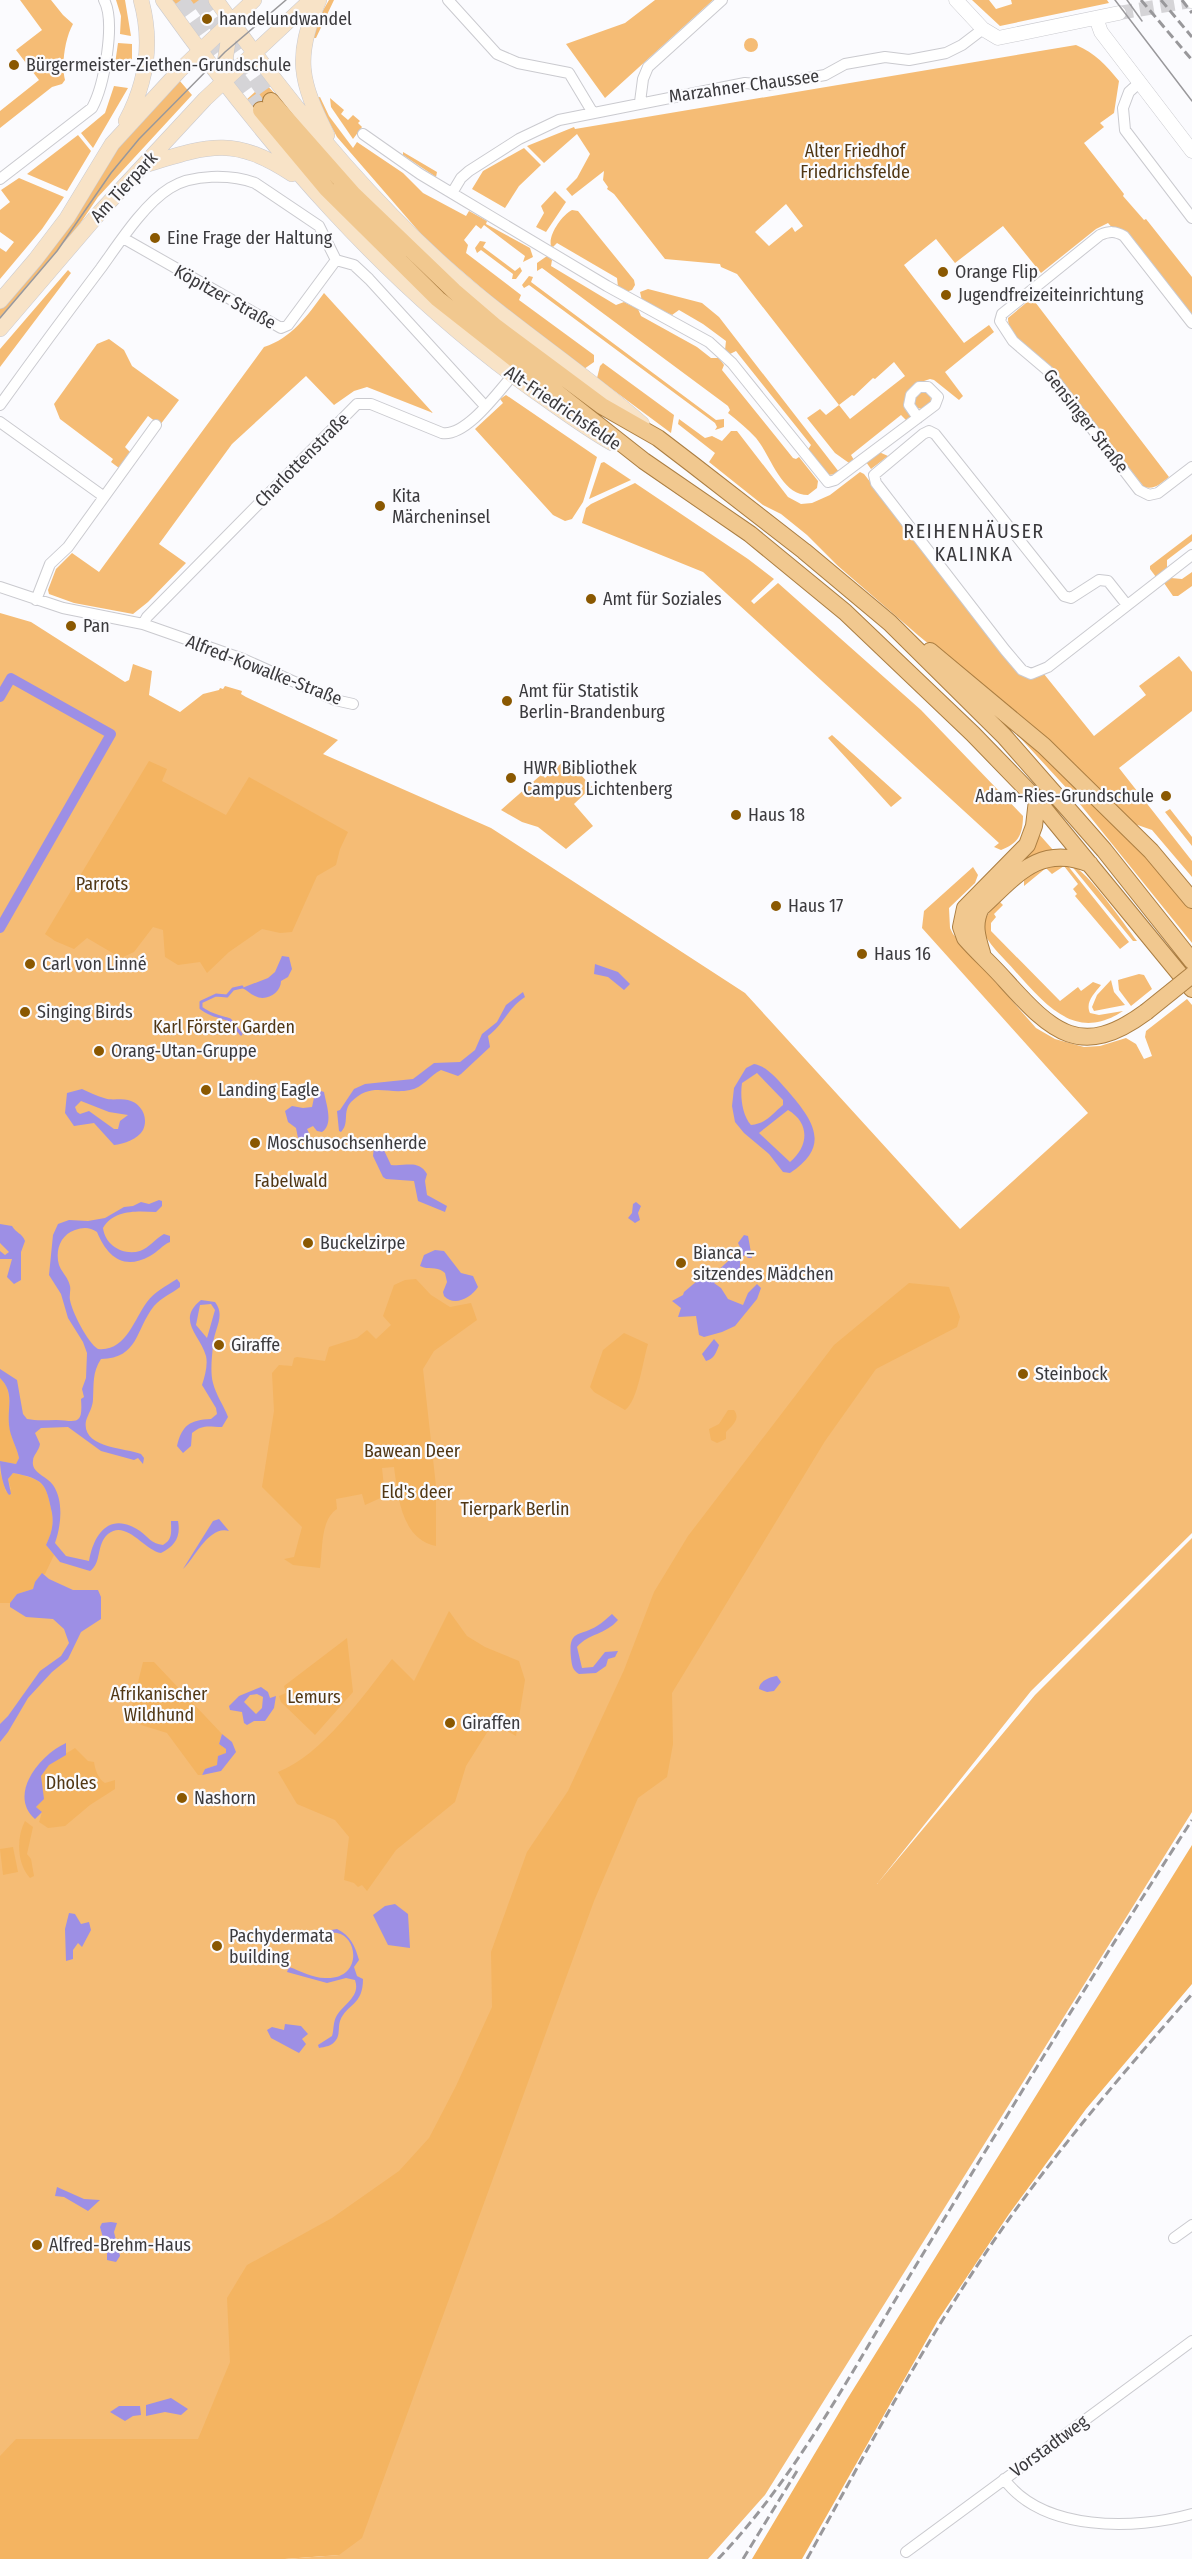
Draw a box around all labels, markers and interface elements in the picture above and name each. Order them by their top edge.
place label: handelundwandel [219,8,352,30]
marker: handelundwandel [200,12,214,26]
place label: Bürgermeister-Ziethen-Grundschule [26,54,291,76]
marker: Bürgermeister-Ziethen-Grundschule [7,58,21,72]
street label: Marzahner Chaussee [667,65,821,107]
park label: Alter Friedhof Friedrichsfelde [800,140,910,183]
street label: Am Tierpark [86,147,163,227]
place label: Eine Frage der Haltung [167,227,333,249]
marker: Eine Frage der Haltung [148,231,162,245]
street label: Köpitzer Straße [170,260,280,334]
place label: Orange Flip [955,261,1038,283]
marker: Orange Flip [936,265,950,279]
place label: Jugendfreizeiteinrichtung [958,284,1144,306]
marker: Jugendfreizeiteinrichtung [939,288,953,302]
street label: Alt-Friedrichsfelde [501,361,626,455]
street label: Gensinger Straße [1039,365,1133,477]
street label: Charlottenstraße [250,408,354,512]
place label: Kita Märcheninsel [392,485,491,528]
marker: Kita Märcheninsel [373,499,387,513]
district label: REIHENHÄUSER KALINKA [903,519,1045,566]
place label: Amt für Soziales [603,588,722,610]
marker: Amt für Soziales [584,592,598,606]
place label: Pan [83,615,110,637]
marker: Pan [64,619,78,633]
street label: Alfred-Kowalke-Straße [183,630,345,710]
place label: Amt für Statistik Berlin-Brandenburg [519,680,665,723]
marker: Amt für Statistik Berlin-Brandenburg [500,694,514,708]
place label: HWR Bibliothek Campus Lichtenberg [523,757,673,800]
marker: HWR Bibliothek Campus Lichtenberg [504,771,518,785]
place label: Adam-Ries-Grundschule [975,785,1154,807]
marker: Adam-Ries-Grundschule [1159,789,1173,803]
place label: Haus 18 [748,804,805,826]
marker: Haus 18 [729,808,743,822]
park label: Parrots [76,873,129,895]
place label: Haus 17 [788,895,843,917]
marker: Haus 17 [769,899,783,913]
place label: Haus 16 [874,943,931,965]
marker: Haus 16 [855,947,869,961]
place label: Carl von Linné [42,953,147,975]
marker: Carl von Linné [23,957,37,971]
place label: Singing Birds [37,1001,133,1023]
marker: Singing Birds [18,1005,32,1019]
park label: Karl Förster Garden [153,1016,295,1038]
place label: Orang-Utan-Gruppe [111,1040,257,1062]
marker: Orang-Utan-Gruppe [92,1044,106,1058]
place label: Landing Eagle [218,1079,320,1101]
marker: Landing Eagle [199,1083,213,1097]
place label: Moschusochsenherde [267,1132,427,1154]
marker: Moschusochsenherde [248,1136,262,1150]
park label: Fabelwald [254,1170,328,1192]
place label: Buckelzirpe [320,1232,406,1254]
marker: Buckelzirpe [301,1236,315,1250]
place label: Bianca – sitzendes Mädchen [693,1242,834,1285]
marker: Bianca – sitzendes Mädchen [674,1256,688,1270]
place label: Giraffe [231,1334,280,1356]
marker: Giraffe [212,1338,226,1352]
place label: Steinbock [1035,1363,1108,1385]
marker: Steinbock [1016,1367,1030,1381]
park label: Bawean Deer [364,1440,461,1462]
park label: Eld's deer [381,1481,454,1503]
park label: Tierpark Berlin [461,1498,569,1520]
park label: Afrikanischer Wildhund [111,1683,208,1726]
park label: Lemurs [287,1686,341,1708]
place label: Giraffen [462,1712,521,1734]
marker: Giraffen [443,1716,457,1730]
park label: Dholes [46,1772,97,1794]
place label: Nashorn [194,1787,256,1809]
marker: Nashorn [175,1791,189,1805]
place label: Pachydermata building [229,1925,334,1968]
marker: Pachydermata building [210,1939,224,1953]
place label: Alfred-Brehm-Haus [49,2234,191,2256]
marker: Alfred-Brehm-Haus [30,2238,44,2252]
street label: Vorstadtweg [1006,2410,1093,2482]

